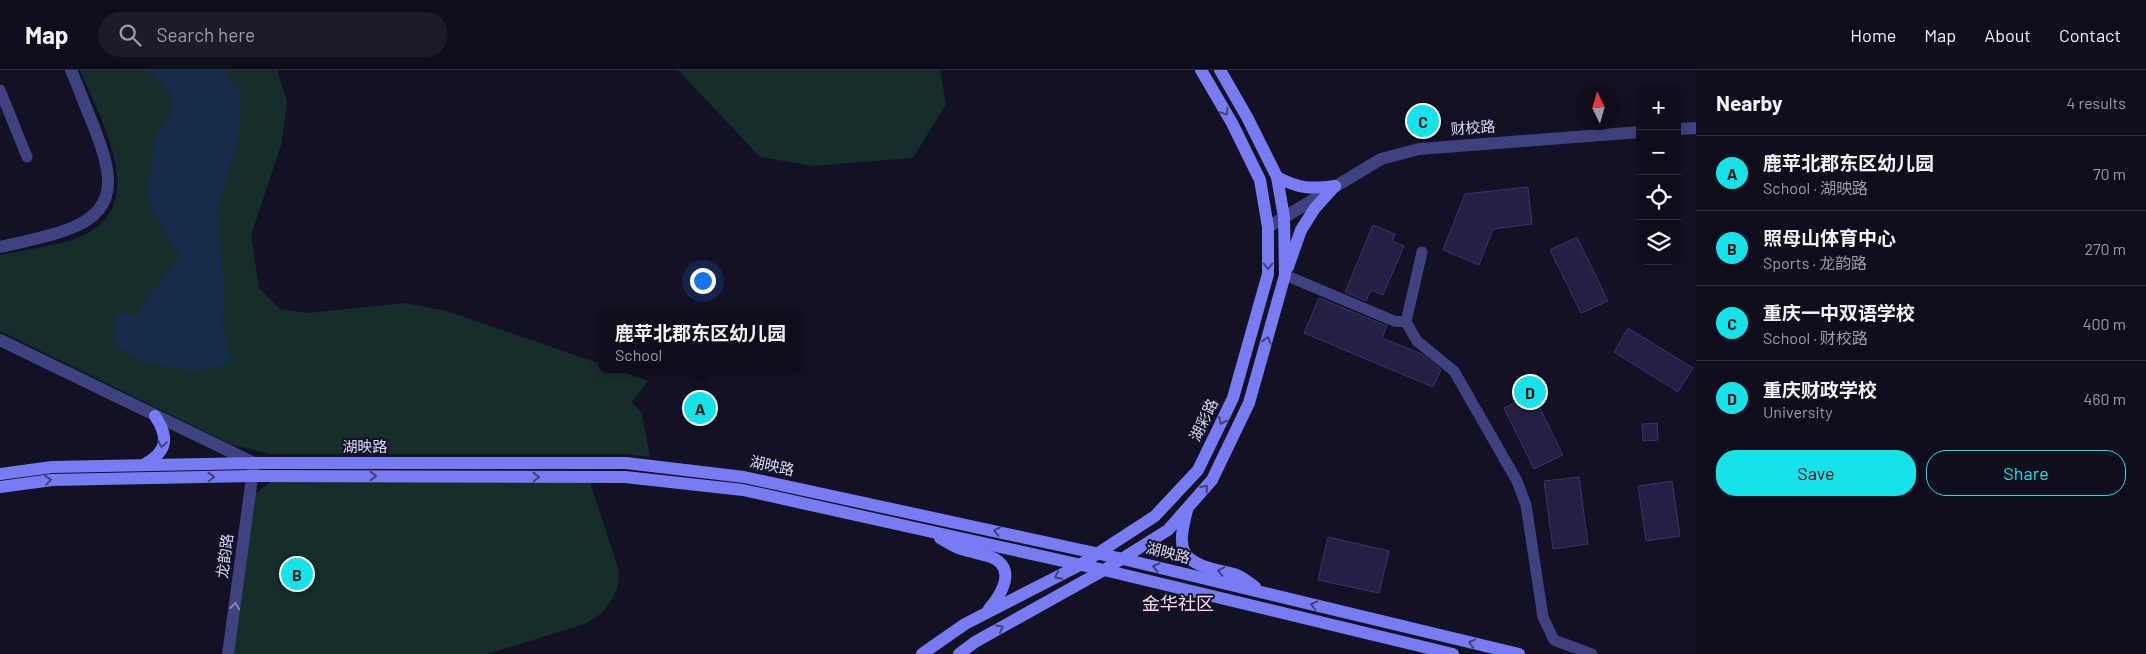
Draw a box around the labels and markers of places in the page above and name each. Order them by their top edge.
pin: C [1407,102,1439,140]
pin: D [1514,373,1546,411]
pin: A [684,389,716,427]
pin: B [281,555,313,593]

